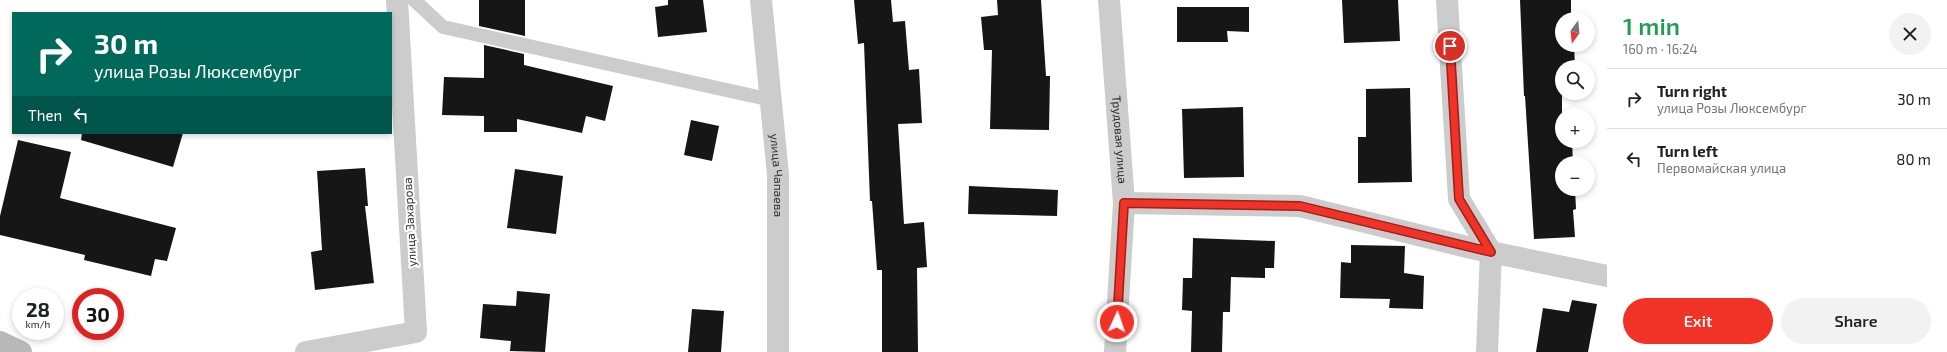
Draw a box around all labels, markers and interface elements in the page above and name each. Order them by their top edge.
text: 1 min [1623,11,1680,40]
north arrow [1555,12,1595,52]
map controls [1555,12,1595,196]
button: close [1889,13,1931,55]
text: 30 m [94,26,158,60]
icon: right [28,28,80,80]
pin [1433,29,1467,63]
icon: arrive [1439,35,1461,57]
text: 160 m · 16:24 [1623,41,1698,57]
text: улица Розы Люксембург [94,60,301,82]
button: search [1555,60,1595,100]
text: Turn right [1657,82,1727,100]
icon: right [1623,88,1645,110]
text: 30 m [1897,90,1931,108]
street label: Трудовая улица [1110,95,1131,184]
text: улица Розы Люксембург [1657,100,1807,116]
icon: left [70,104,92,126]
text: Then [28,106,62,124]
button: + [1555,108,1595,148]
street label: улица Чапаева [767,133,786,217]
text: Turn left [1657,142,1718,160]
icon: left [1623,148,1645,170]
text: 80 m [1896,150,1931,168]
button: − [1555,156,1595,196]
text: Первомайская улица [1657,160,1786,176]
street label: улица Захарова [400,177,419,267]
speed limit sign: 30 [72,288,124,340]
text: 28 [26,297,50,321]
button: Exit [1623,298,1773,344]
button: Share [1781,298,1931,344]
position arrow [1096,301,1138,343]
text: km/h [26,318,50,330]

